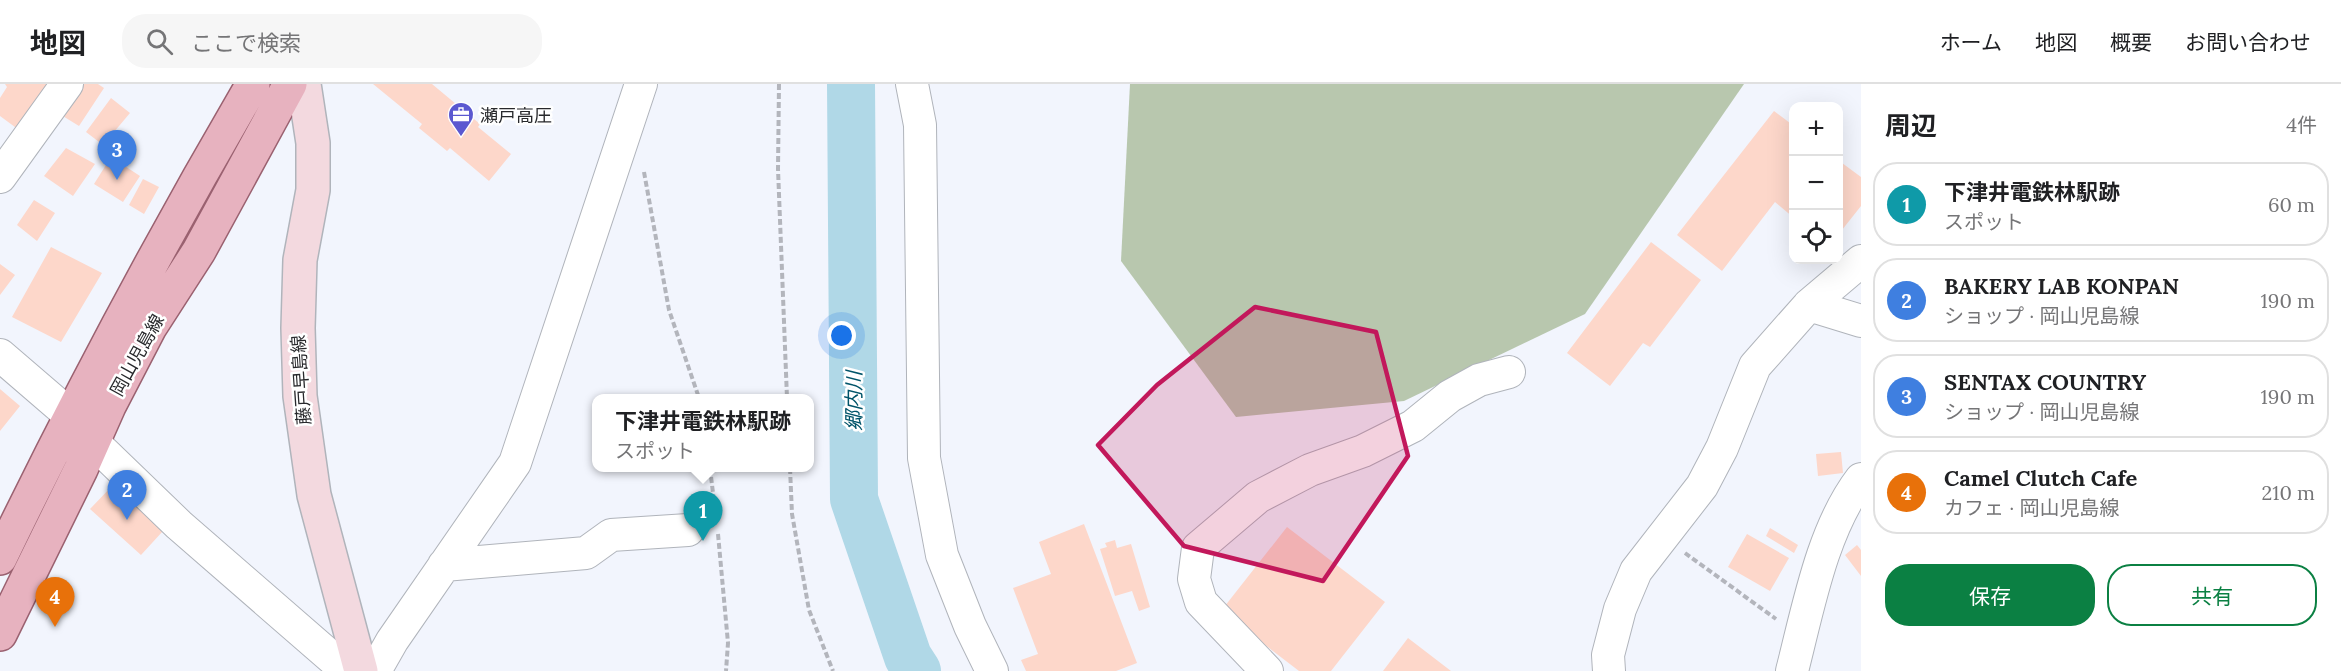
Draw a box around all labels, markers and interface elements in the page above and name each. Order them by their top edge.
search box [122,14,542,68]
text: 地図 [30,25,86,61]
icon: search [143,25,176,58]
text: ここで検索 [191,29,301,57]
text: ホーム [1940,29,2002,56]
text: 地図 [2035,29,2077,56]
text: 概要 [2110,29,2152,56]
text: お問い合わせ [2185,29,2311,56]
office icon: 瀬戸高圧 [446,100,476,138]
map controls [1789,102,1843,264]
button: + [1789,102,1843,156]
place label: 瀬戸高圧 [480,104,552,127]
text: 周辺 [1885,109,1937,142]
text: 4件 [2286,112,2317,137]
pin: 3 [98,130,136,180]
button: − [1789,156,1843,210]
text: 下津井電鉄林駅跡 [1944,178,2120,206]
text: 1 [1902,192,1911,217]
text: 60 m [2268,192,2315,217]
text: スポット [1944,209,2024,234]
button: locate [1789,210,1843,264]
text: BAKERY LAB KONPAN [1944,272,2179,300]
text: 2 [1901,288,1912,313]
text: 190 m [2261,288,2315,313]
text: ショップ · 岡山児島線 [1944,303,2140,328]
street label: 岡山児島線 [105,310,169,400]
your location [827,321,856,350]
street label: 藤戸早島線 [286,334,316,426]
text: SENTAX COUNTRY [1944,368,2146,396]
water label: 郷内川 [841,369,866,431]
text: 3 [1901,384,1912,409]
text: 190 m [2261,384,2315,409]
popup [592,394,814,472]
text: ショップ · 岡山児島線 [1944,399,2140,424]
text: 下津井電鉄林駅跡 [615,407,791,435]
text: スポット [615,438,695,463]
text: Camel Clutch Cafe [1944,464,2137,492]
pin: 2 [108,470,146,520]
text: 4 [1901,480,1912,505]
text: 210 m [2261,480,2315,505]
pin: 1 [684,492,722,541]
text: カフェ · 岡山児島線 [1944,495,2120,520]
button: 保存 [1885,564,2095,626]
button: 共有 [2107,564,2317,626]
pin: 4 [36,578,74,627]

